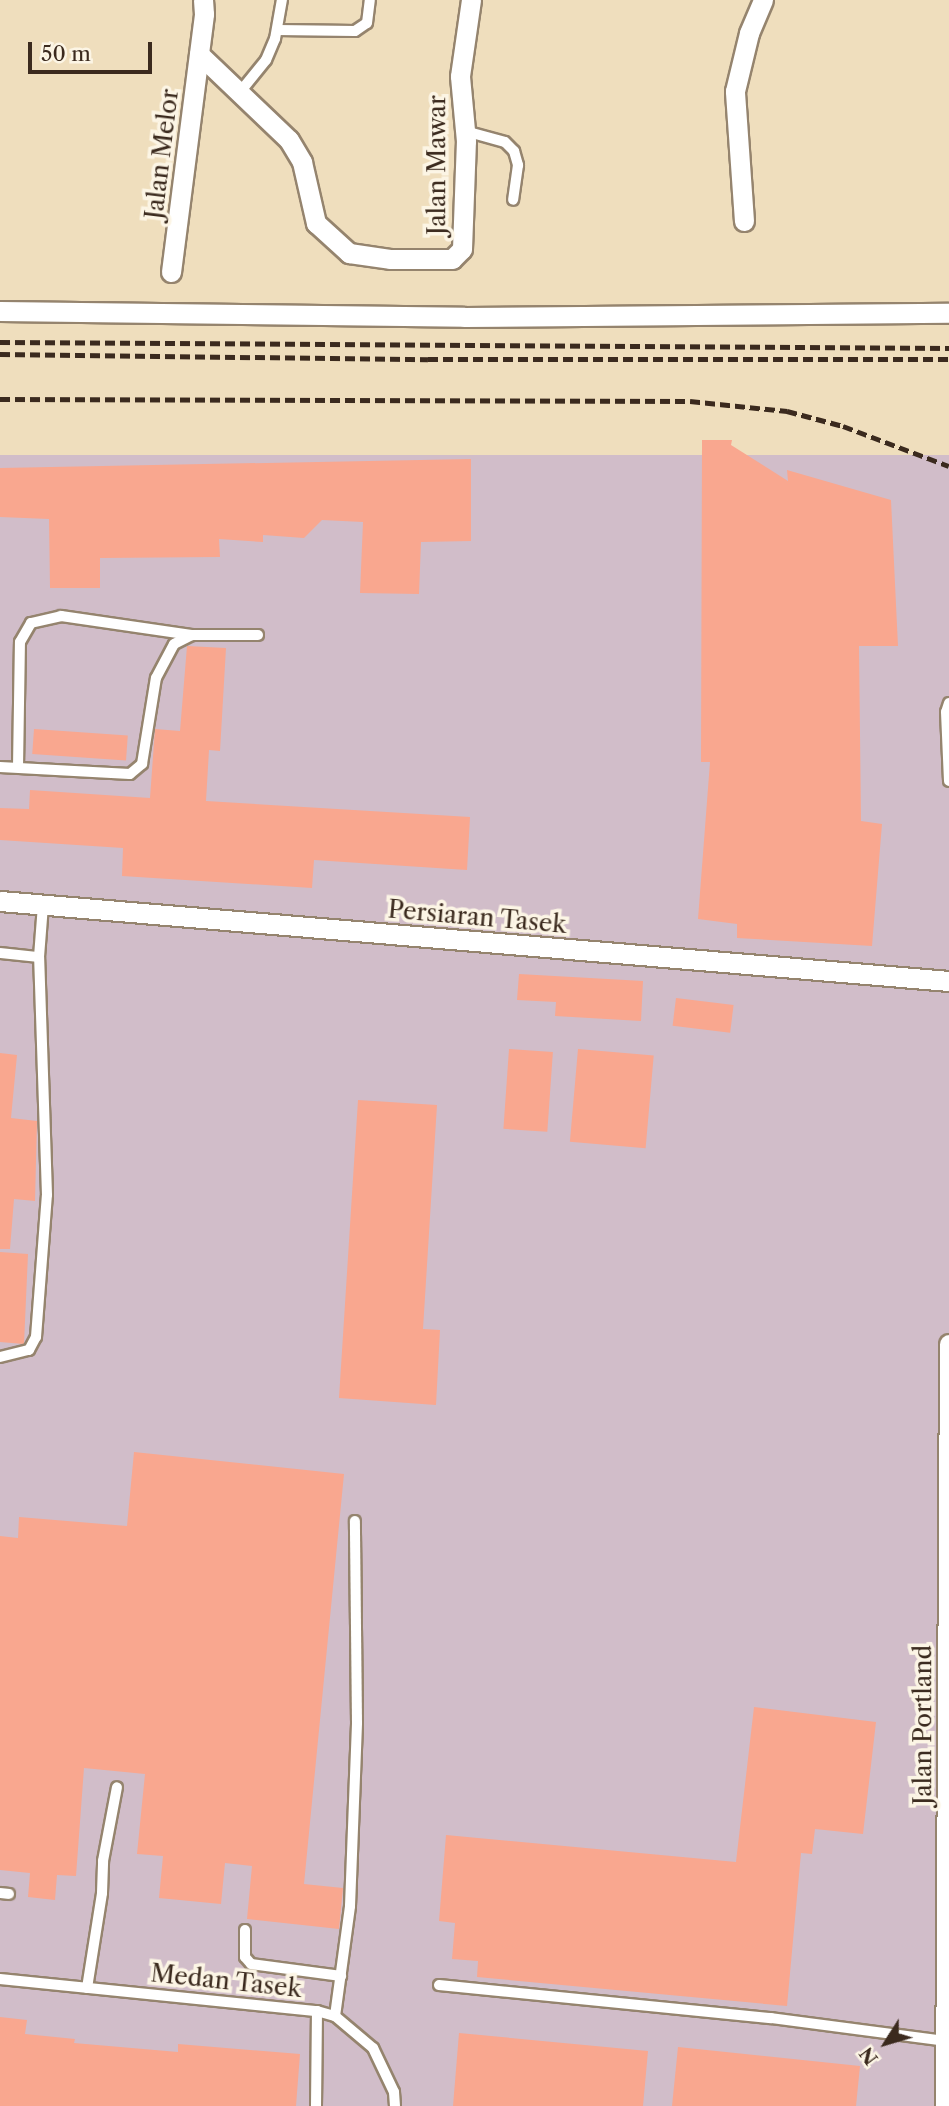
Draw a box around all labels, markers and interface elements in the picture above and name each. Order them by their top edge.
scale bar [32,28,156,72]
text: 50 m [41,41,91,66]
street label: Jalan Melor [140,87,184,221]
street label: Jalan Mawar [423,95,451,235]
street label: Persiaran Tasek [386,895,568,939]
street label: Jalan Portland [909,1645,937,1805]
street label: Medan Tasek [149,1959,303,2003]
north arrow [851,2008,921,2078]
text: N [855,2042,883,2069]

